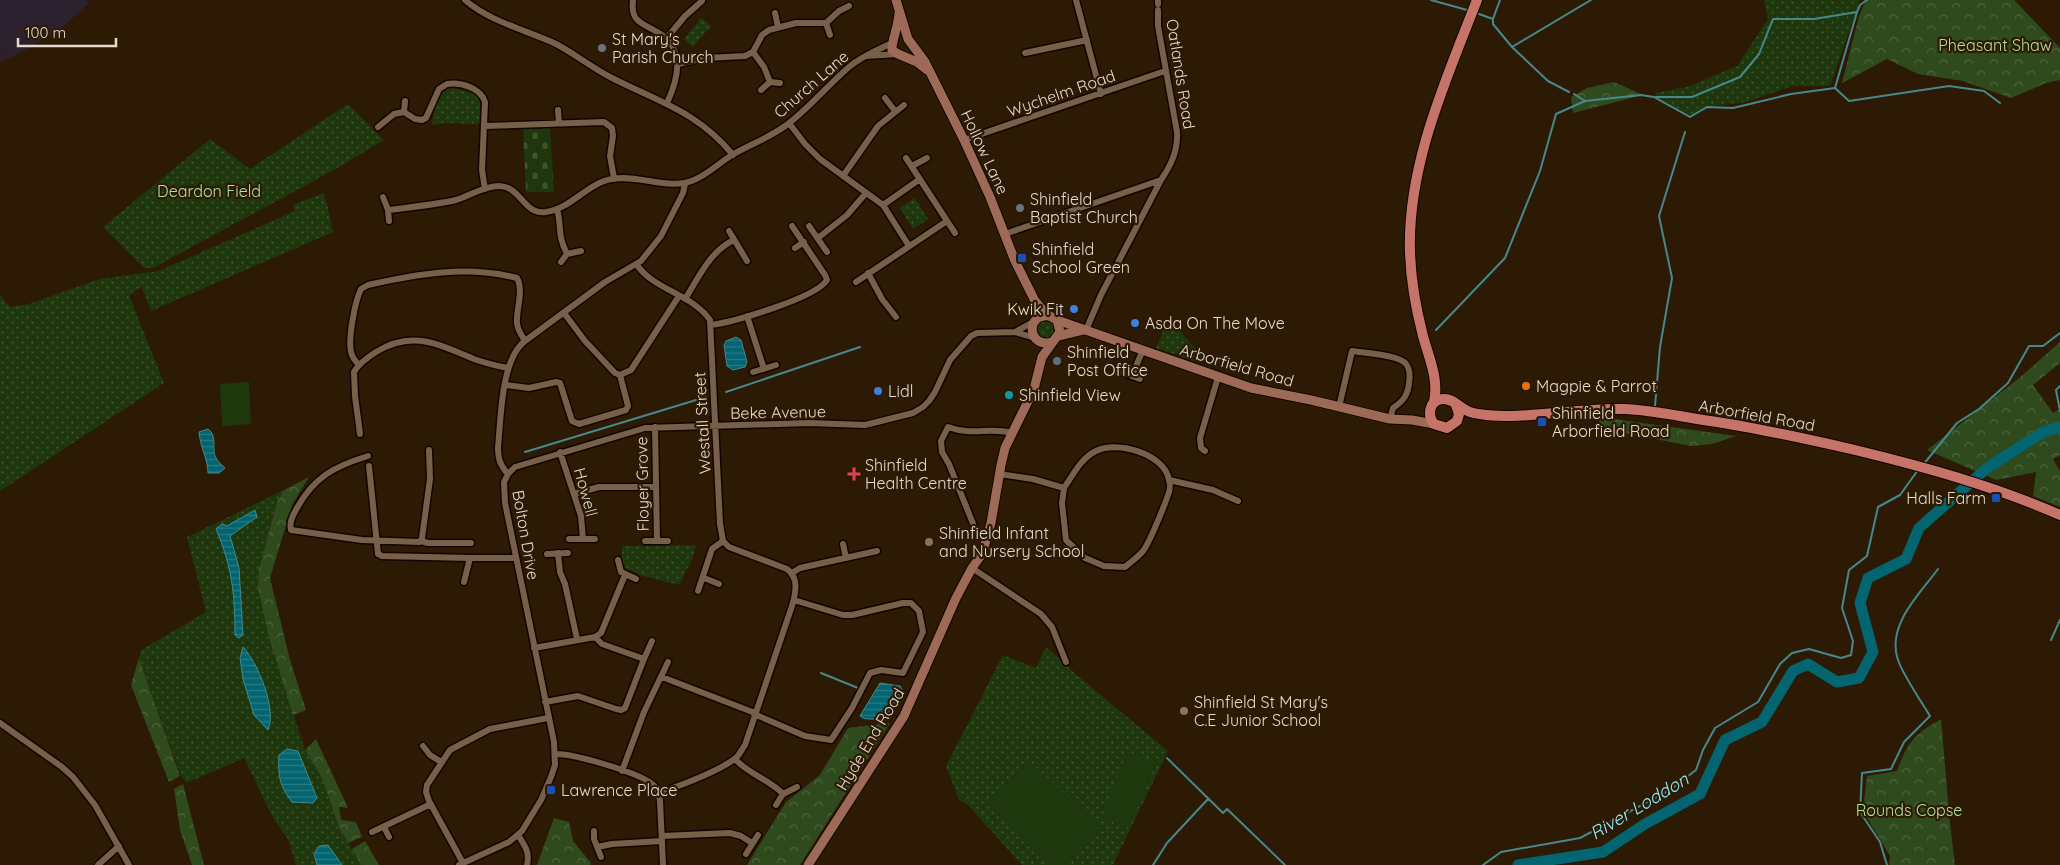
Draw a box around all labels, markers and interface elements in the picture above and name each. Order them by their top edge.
scale bar [18,15,115,47]
street label: Oatlands Road [1162,17,1200,131]
text: 100 m [25,23,66,42]
place label: St Mary's Parish Church [612,29,714,67]
park label: Pheasant Shaw [1938,35,2052,55]
marker: St Mary's Parish Church [596,42,608,54]
street label: Church Lane [769,46,853,122]
street label: Wychelm Road [1004,65,1118,121]
street label: Hollow Lane [957,107,1013,197]
park label: Deardon Field [157,181,261,201]
place label: Shinfield Baptist Church [1030,189,1138,227]
marker: Shinfield Baptist Church [1014,202,1026,214]
place label: Shinfield School Green [1032,239,1130,277]
marker: Shinfield School Green [1016,252,1028,264]
place label: Kwik Fit [1007,299,1064,319]
marker: Kwik Fit [1068,303,1080,315]
place label: Asda On The Move [1145,313,1285,333]
marker: Asda On The Move [1129,317,1141,329]
street label: Arborfield Road [1178,339,1296,391]
place label: Shinfield Post Office [1067,342,1148,380]
marker: Shinfield Post Office [1051,355,1063,367]
street label: Westall Street [689,371,715,475]
place label: Magpie & Parrot [1536,376,1657,396]
marker: Magpie & Parrot [1520,380,1532,392]
place label: Lidl [888,381,913,401]
marker: Lidl [872,385,884,397]
place label: Shinfield View [1019,385,1121,405]
marker: Shinfield View [1003,389,1015,401]
street label: Arborfield Road [1697,395,1817,435]
street label: Beke Avenue [730,401,826,423]
place label: Shinfield Arborfield Road [1552,403,1670,441]
marker: Shinfield Arborfield Road [1536,416,1548,428]
street label: Floyer Grove [631,436,653,532]
place label: Shinfield Health Centre [865,455,967,493]
street label: Howell [570,465,602,519]
marker: Shinfield Health Centre [847,467,861,481]
place label: Halls Farm [1906,488,1986,508]
street label: Bolton Drive [508,489,544,581]
marker: Halls Farm [1990,492,2002,504]
place label: Shinfield Infant and Nursery School [939,523,1084,561]
marker: Shinfield Infant and Nursery School [923,536,935,548]
street label: Hyde End Road [832,684,908,794]
place label: Shinfield St Mary's C.E Junior School [1194,692,1328,730]
marker: Shinfield St Mary's C.E Junior School [1178,705,1190,717]
water label: River Loddon [1586,767,1693,844]
place label: Lawrence Place [561,780,677,800]
marker: Lawrence Place [545,784,557,796]
park label: Rounds Copse [1856,800,1962,820]

